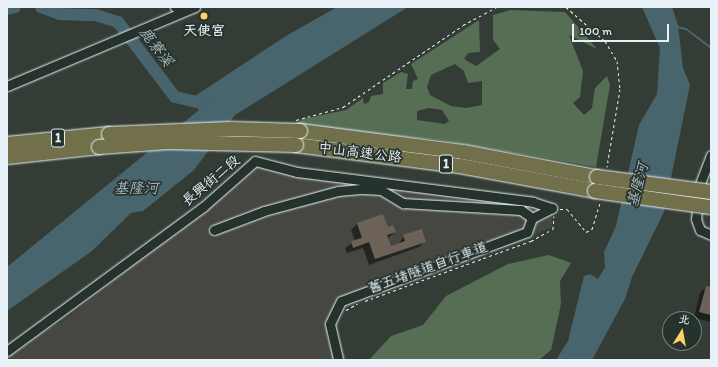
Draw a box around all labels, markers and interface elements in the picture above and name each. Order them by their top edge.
marker: 天使宮 [199,11,209,21]
scale bar [574,16,671,42]
place label: 天使宮 [183,23,225,39]
water label: 鹿寮溪 [135,24,177,70]
text: 100 m [579,24,612,38]
road number: 1 [50,127,66,149]
street label: 中山高速公路 [317,140,403,166]
street label: 長興街二段 [179,152,243,210]
road number: 1 [438,153,454,175]
water label: 基隆河 [623,161,653,209]
water label: 基隆河 [114,180,158,198]
street label: 舊五堵隧道自行車道 [366,239,490,297]
north arrow [662,311,702,351]
text: 北 [678,312,691,327]

